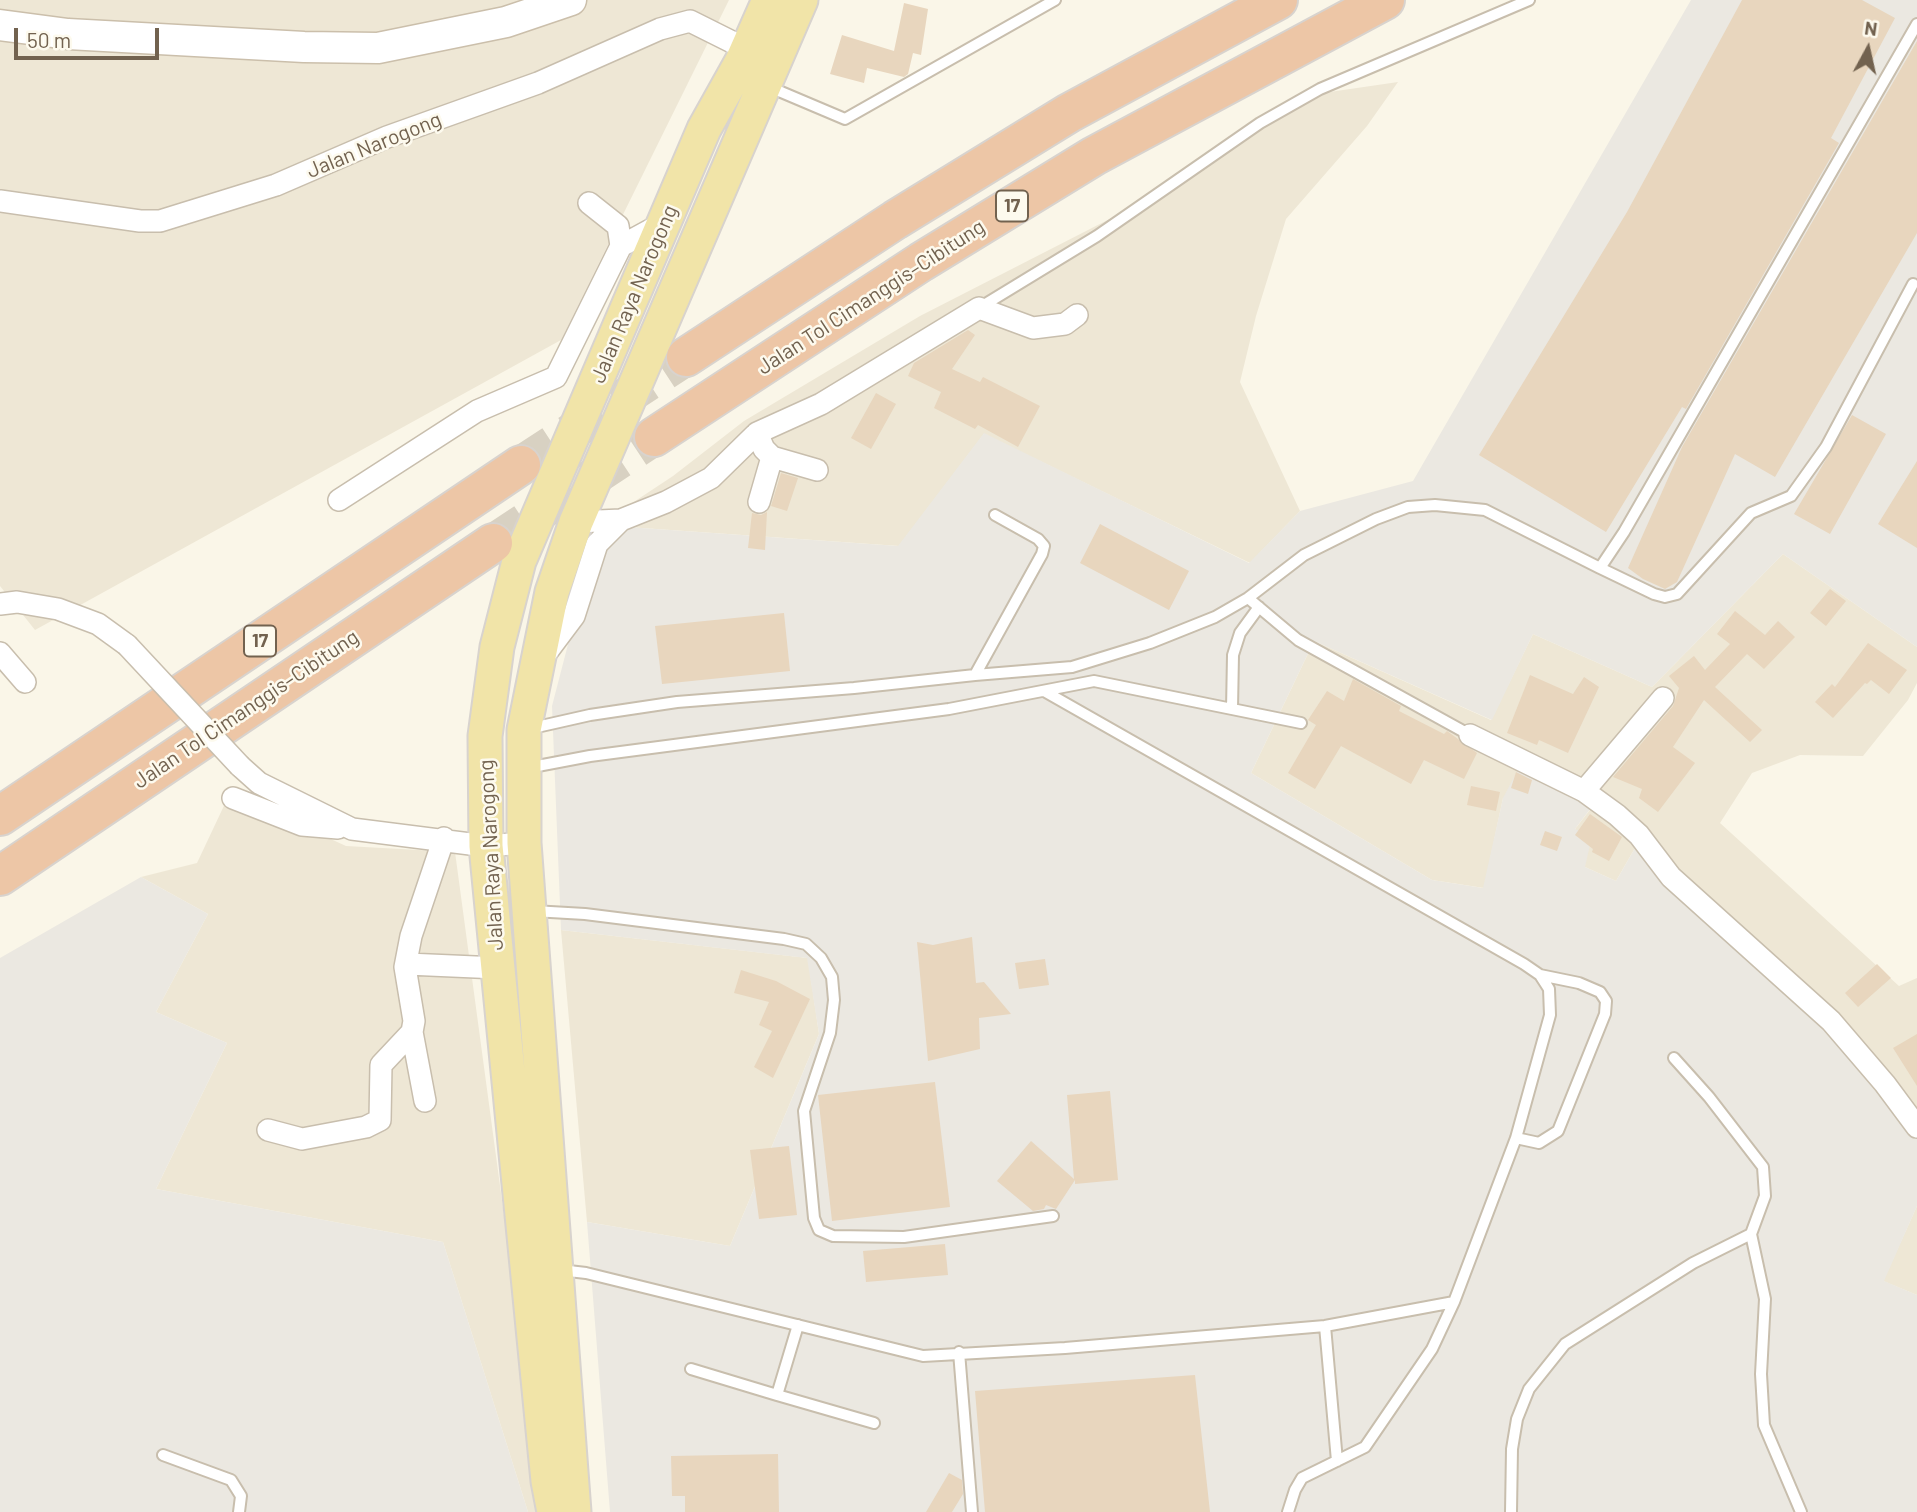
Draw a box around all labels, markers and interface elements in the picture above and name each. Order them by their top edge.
scale bar [18,14,163,58]
north arrow [1833,14,1903,84]
text: N [1863,15,1879,40]
text: 50 m [27,27,71,52]
street label: Jalan Narogong [303,107,445,183]
road number: 17 [996,190,1028,222]
street label: Jalan Raya Narogong [585,201,683,387]
street label: Jalan Tol Cimanggis–Cibitung [753,214,989,380]
street label: Jalan Tol Cimanggis–Cibitung [129,624,363,794]
road number: 17 [244,626,276,656]
street label: Jalan Raya Narogong [473,759,509,951]

